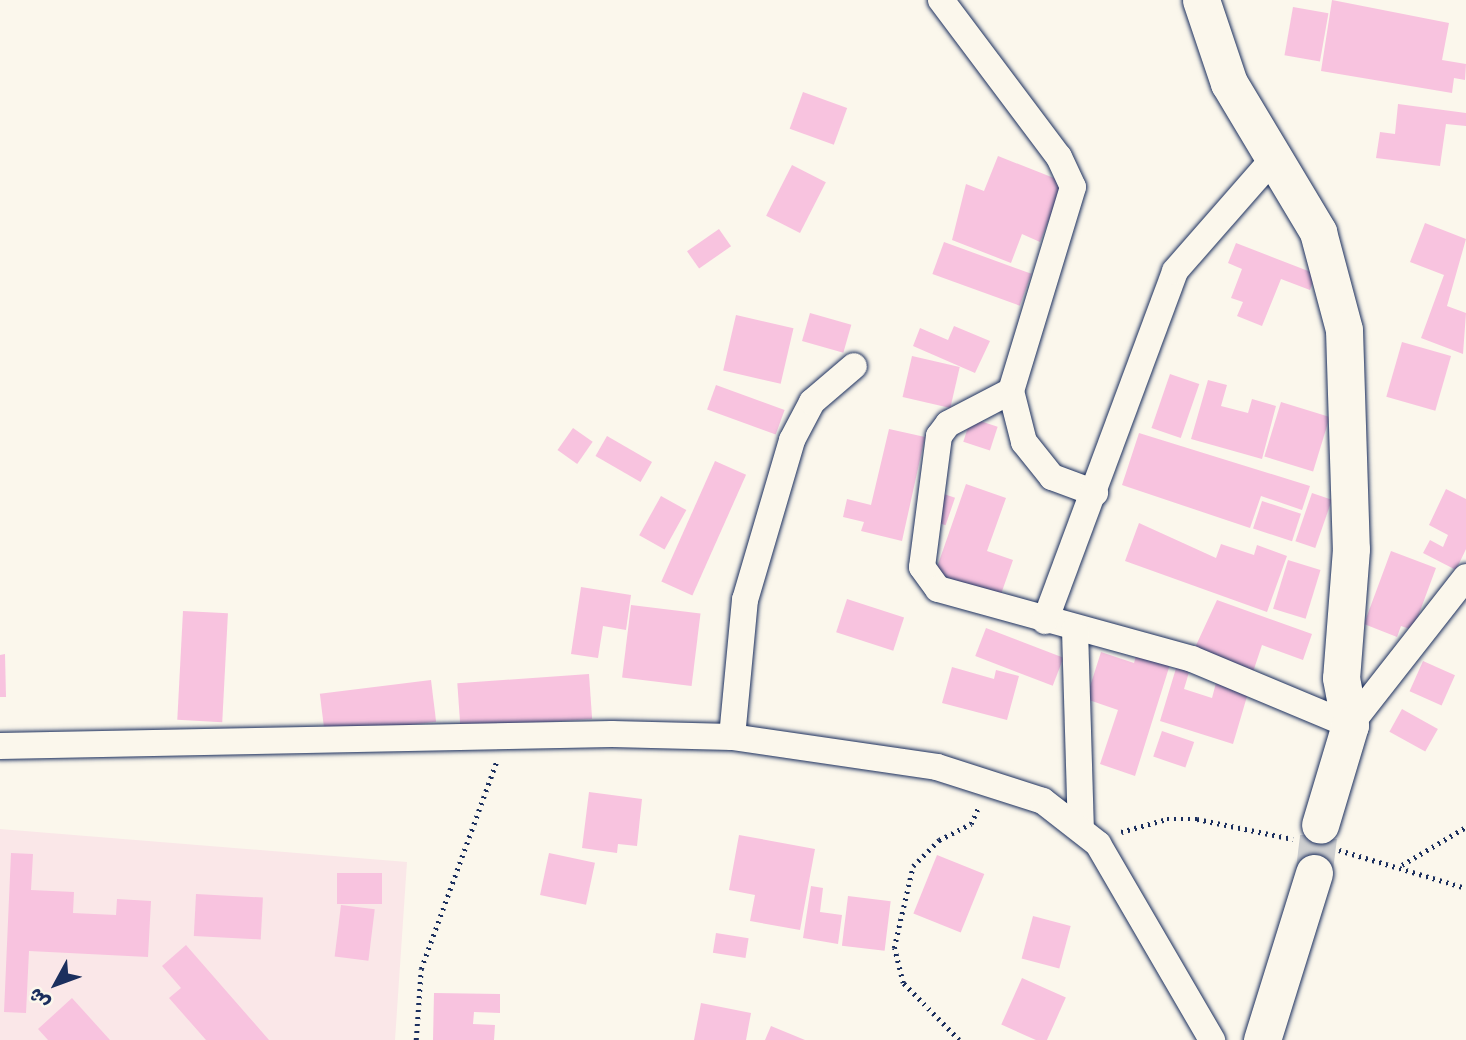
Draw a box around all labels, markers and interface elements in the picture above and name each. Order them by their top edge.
north arrow [21,949,91,1019]
text: ش [22,980,58,1016]

